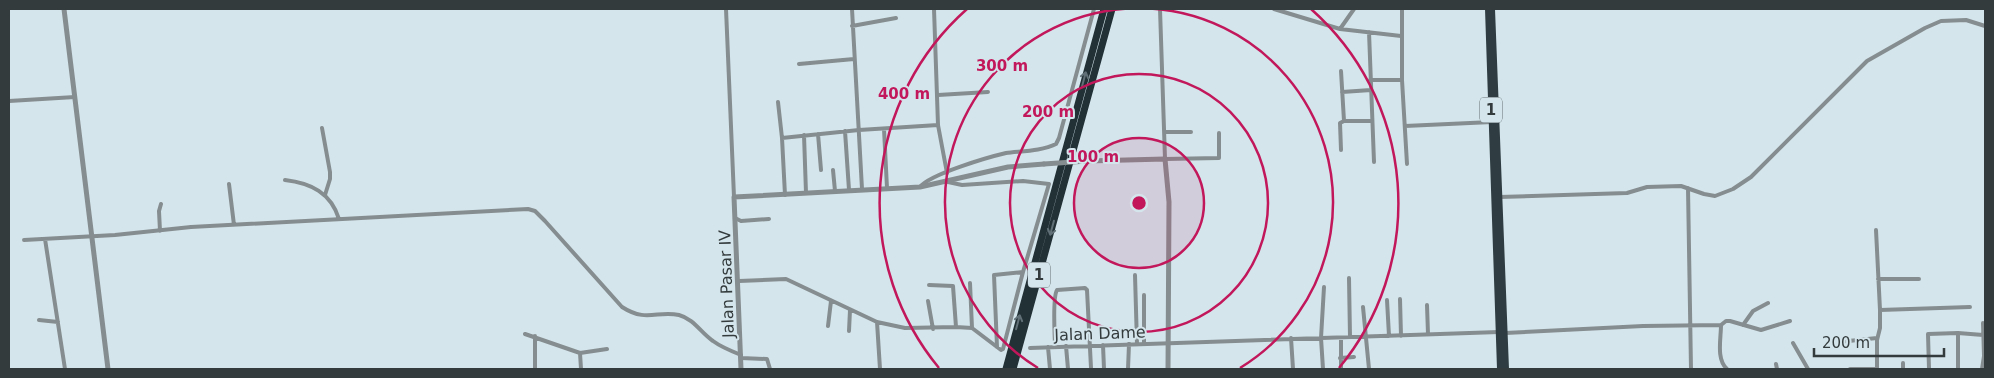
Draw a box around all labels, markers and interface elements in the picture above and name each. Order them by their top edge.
text: 300 m [976,57,1028,75]
one-way arrow [1080,71,1090,87]
text: 400 m [878,85,930,103]
road number: 1 [1480,98,1502,122]
text: 200 m [1022,103,1074,121]
text: 100 m [1067,148,1119,166]
centre of rings [1130,194,1148,212]
one-way arrow [1047,219,1056,235]
street label: Jalan Pasar IV [715,230,738,339]
road number: 1 [1028,262,1050,288]
one-way arrow [1014,315,1024,331]
street label: Jalan Dame [1053,322,1146,345]
scale bar [1814,326,1944,358]
text: 200 m [1822,334,1870,352]

